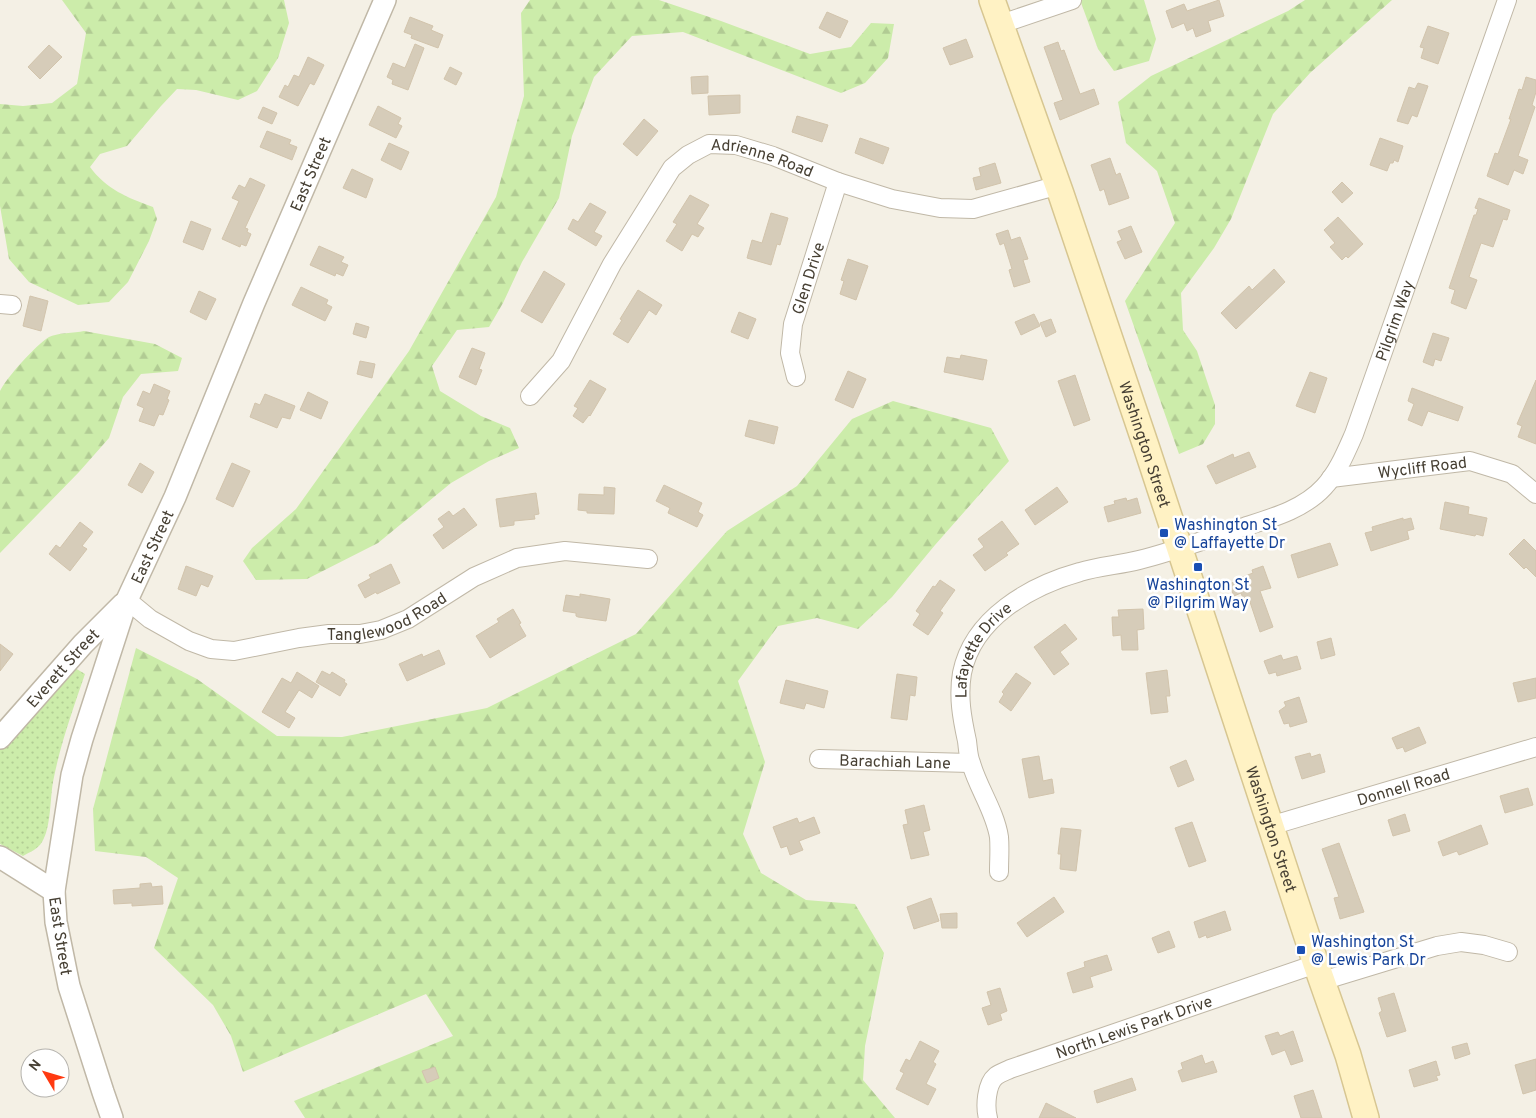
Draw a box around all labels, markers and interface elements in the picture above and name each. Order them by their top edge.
street label: East Street [287,134,337,215]
street label: Adrienne Road [710,136,816,183]
street label: Glen Drive [789,240,830,317]
street label: Pilgrim Way [1372,278,1419,364]
street label: Washington Street [1113,379,1174,511]
street label: Wycliff Road [1377,453,1468,484]
street label: East Street [128,507,180,588]
place label: Washington St @ Laffayette Dr [1174,516,1285,554]
marker: Washington St @ Laffayette Dr [1158,527,1170,539]
marker: Washington St @ Pilgrim Way [1192,561,1204,573]
place label: Washington St @ Pilgrim Way [1146,576,1250,614]
street label: Tanglewood Road [327,589,451,646]
street label: Lafayette Drive [952,599,1016,698]
street label: Everett Street [23,625,105,713]
street label: Barachiah Lane [839,752,951,774]
street label: Washington Street [1240,764,1300,895]
street label: Donnell Road [1355,765,1453,812]
street label: East Street [43,896,75,977]
place label: Washington St @ Lewis Park Dr [1311,933,1426,971]
marker: Washington St @ Lewis Park Dr [1295,944,1307,956]
street label: North Lewis Park Drive [1054,992,1215,1065]
north arrow [20,1048,70,1098]
text: N [26,1057,46,1075]

